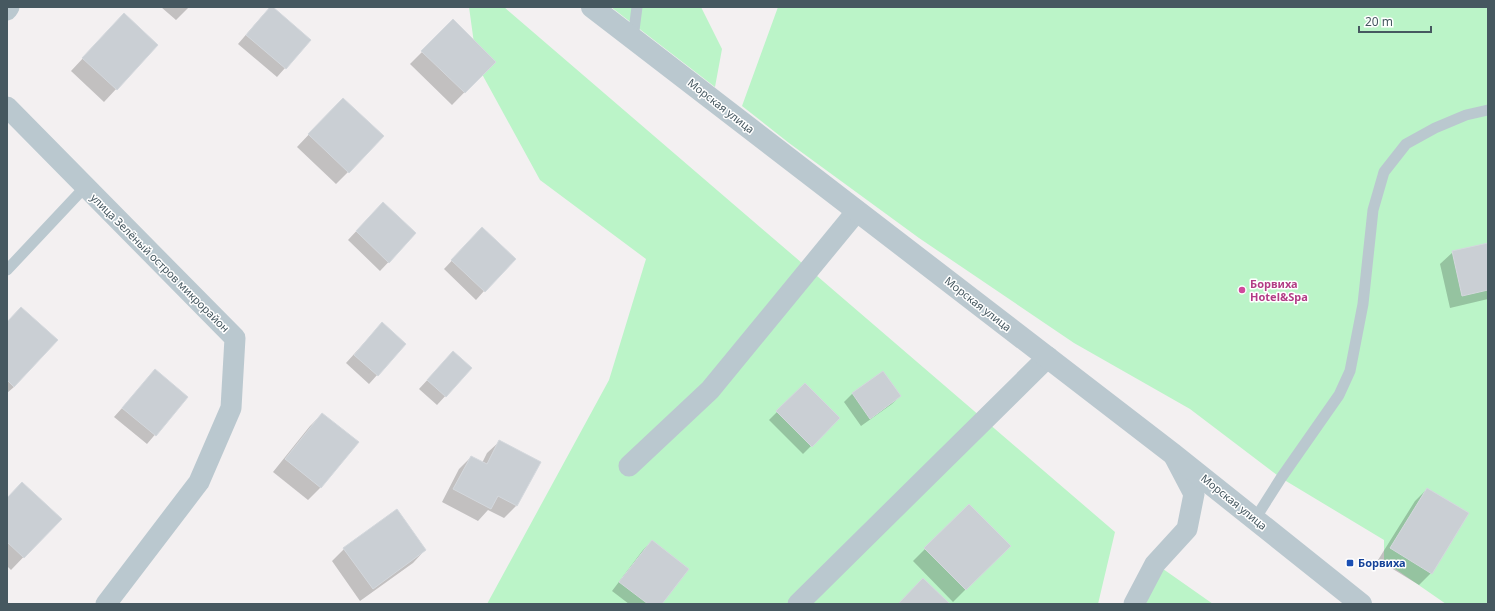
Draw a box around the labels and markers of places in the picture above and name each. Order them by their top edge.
place label: Борвиха Hotel&Spa [1250,276,1308,304]
marker: Борвиха Hotel&Spa [1237,285,1247,295]
place label: Борвиха [1358,555,1406,570]
marker: Борвиха [1345,558,1355,568]

